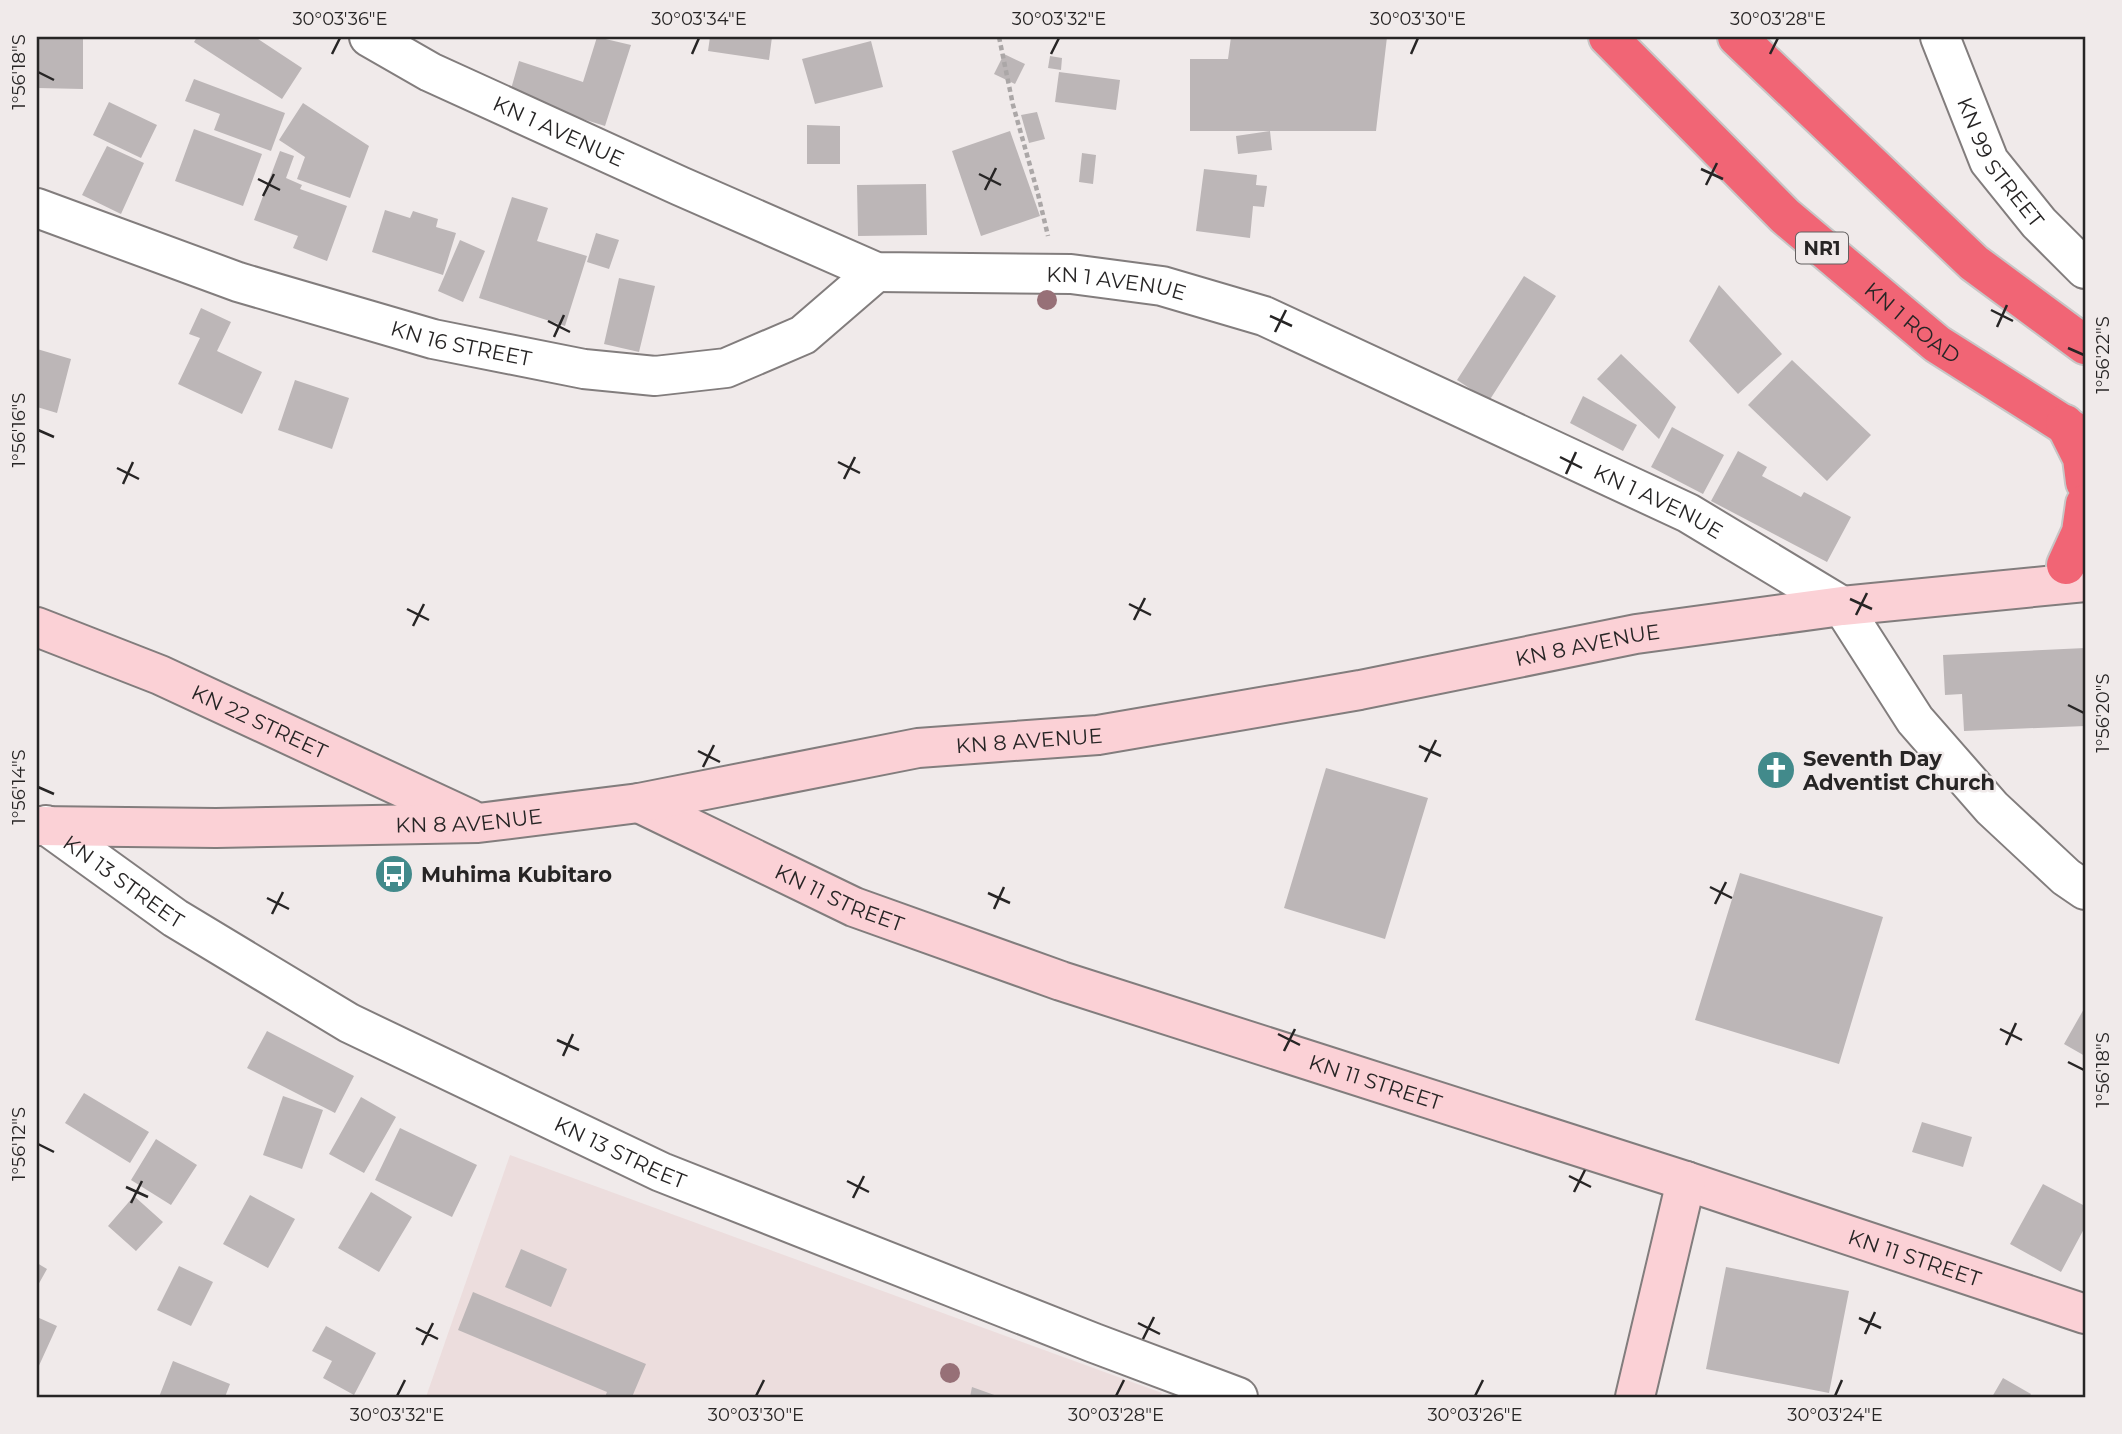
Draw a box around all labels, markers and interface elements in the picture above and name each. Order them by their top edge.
text: 30°03'36"E [292,8,388,30]
text: 30°03'34"E [651,8,747,30]
text: 30°03'32"E [1012,8,1106,30]
text: 30°03'30"E [1370,8,1466,30]
text: 30°03'28"E [1730,8,1826,30]
text: 1°56'18"S [8,34,30,110]
street label: KN 1 AVENUE [490,90,628,171]
street label: KN 99 STREET [1952,93,2050,232]
road number: NR1 [1796,232,1848,264]
street label: KN 1 AVENUE [1046,261,1189,305]
street label: KN 1 ROAD [1860,276,1965,368]
street label: KN 16 STREET [388,315,534,371]
text: 1°56'22"S [2092,316,2114,394]
text: 1°56'16"S [8,393,30,467]
street label: KN 1 AVENUE [1590,459,1728,544]
street label: KN 8 AVENUE [1513,618,1661,671]
text: 1°56'20"S [2092,673,2114,753]
street label: KN 22 STREET [188,679,332,764]
street label: KN 8 AVENUE [955,722,1103,758]
place label: Seventh Day Adventist Church [1802,746,1995,795]
text: 1°56'14"S [8,749,30,825]
church icon: Seventh Day Adventist Church [1755,749,1797,791]
street label: KN 8 AVENUE [395,803,543,837]
street label: KN 13 STREET [59,829,189,933]
bus stop icon: Muhima Kubitaro [373,853,415,895]
street label: KN 11 STREET [771,858,908,936]
place label: Muhima Kubitaro [421,862,612,887]
text: 1°56'18"S [2092,1032,2114,1108]
street label: KN 11 STREET [1306,1049,1445,1115]
text: 1°56'12"S [8,1107,30,1181]
street label: KN 13 STREET [551,1111,690,1193]
street label: KN 11 STREET [1845,1224,1984,1291]
text: 30°03'32"E [350,1404,444,1426]
text: 30°03'30"E [708,1404,804,1426]
text: 30°03'28"E [1068,1404,1164,1426]
text: 30°03'26"E [1427,1404,1523,1426]
text: 30°03'24"E [1787,1404,1883,1426]

